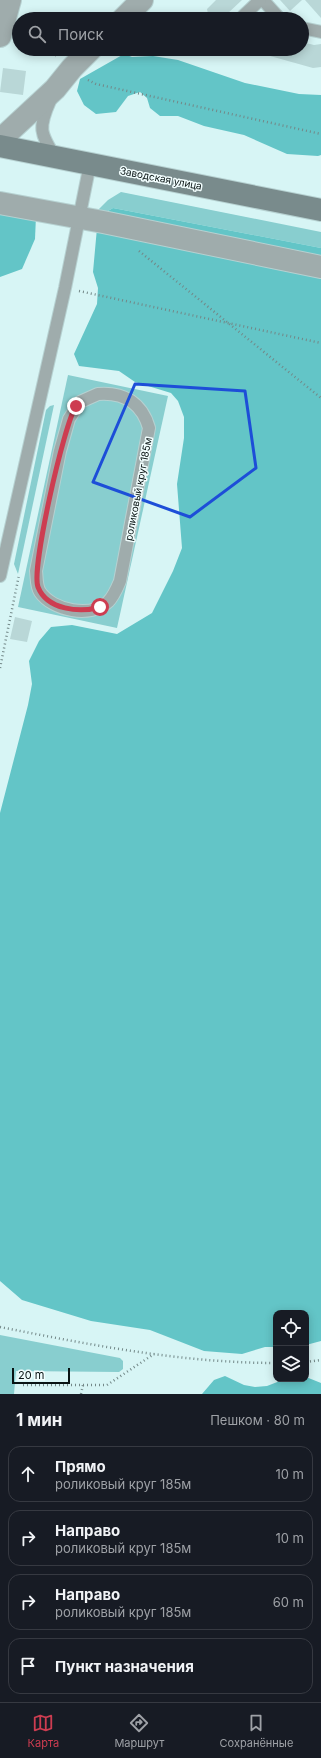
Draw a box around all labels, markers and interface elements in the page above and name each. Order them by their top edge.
search box [12,12,309,56]
icon: search [26,23,48,45]
text: Поиск [58,25,104,44]
street label: Заводская улица [119,164,203,192]
route end [67,397,85,415]
street label: роликовый круг 185м [122,436,154,542]
route start [91,598,109,616]
map controls [273,1310,309,1382]
button: locate [273,1310,309,1346]
button: layers [273,1346,309,1382]
scale bar [12,1366,70,1385]
text: 20 m [18,1368,44,1382]
text: 1 мин [16,1410,62,1430]
text: Пешком · 80 m [210,1412,305,1428]
text: Прямо [55,1457,106,1476]
icon: ahead [17,1463,39,1485]
text: 10 m [275,1466,304,1482]
text: роликовый круг 185м [55,1476,191,1492]
text: Направо [55,1521,120,1540]
icon: right [17,1527,39,1549]
text: 10 m [275,1530,304,1546]
text: роликовый круг 185м [55,1540,191,1556]
text: Направо [55,1585,120,1604]
icon: right [17,1591,39,1613]
text: 60 m [273,1594,304,1610]
text: роликовый круг 185м [55,1604,191,1620]
icon: arrive [17,1655,39,1677]
text: Пункт назначения [55,1657,194,1676]
tab: Карта [28,1712,59,1750]
tab: Маршрут [114,1712,164,1750]
tab: Сохранённые [220,1712,293,1750]

